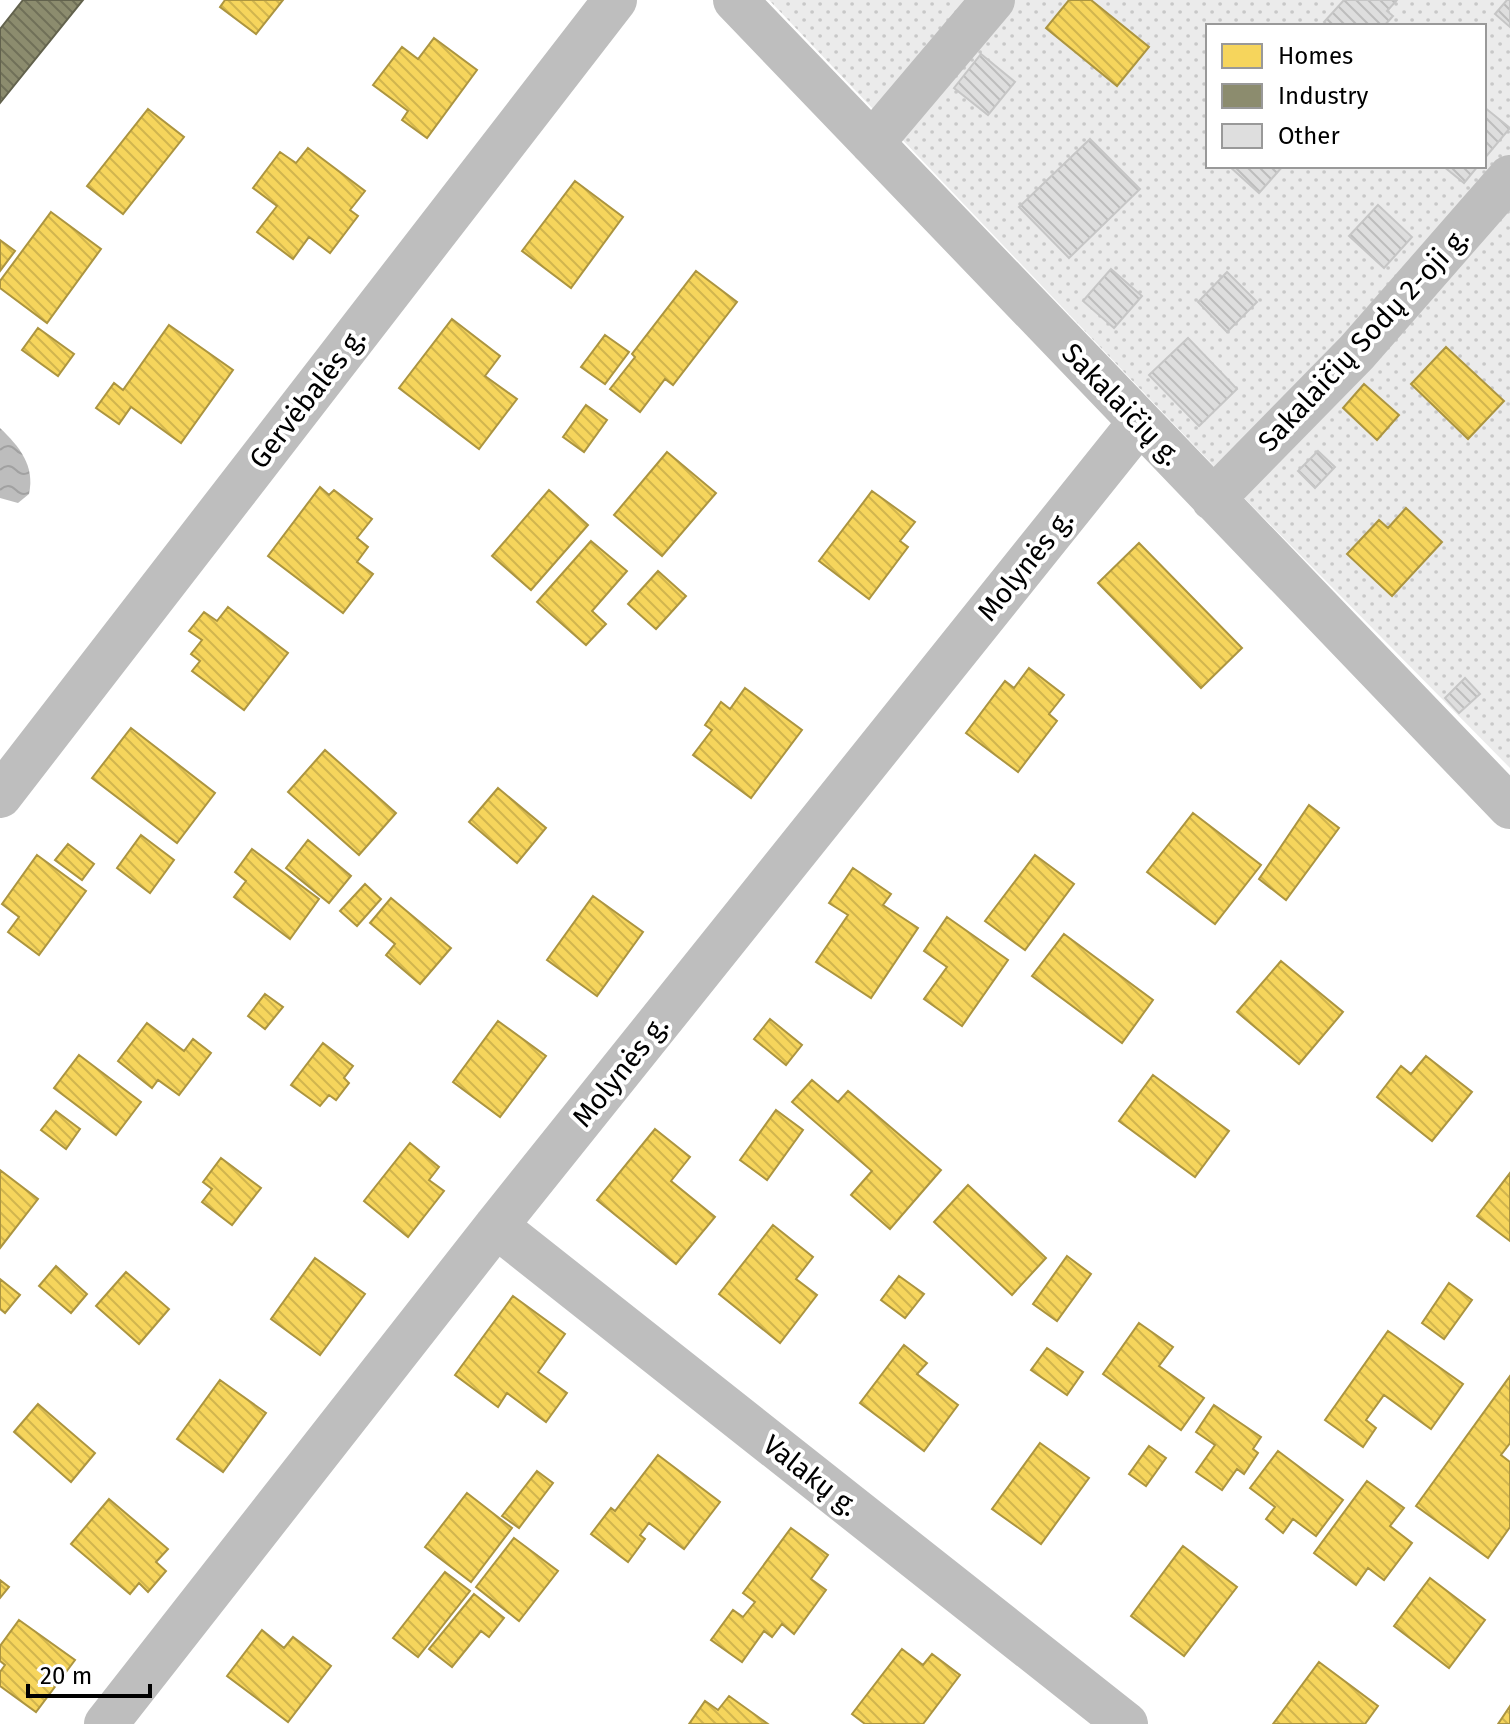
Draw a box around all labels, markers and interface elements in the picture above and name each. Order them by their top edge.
legend [1206,24,1486,168]
text: Homes [1278,42,1353,70]
text: Industry [1278,82,1369,110]
text: Other [1278,122,1340,150]
street label: Sakalaičių Sodų 2-oji g. [1251,221,1476,458]
street label: Gervėbalės g. [242,322,372,475]
street label: Sakalaičių g. [1055,336,1188,472]
street label: Molynės g. [971,503,1080,627]
street label: Molynės g. [566,1009,675,1133]
street label: Valakų g. [756,1428,865,1523]
scale bar [28,1648,150,1698]
text: 20 m [40,1662,92,1690]

